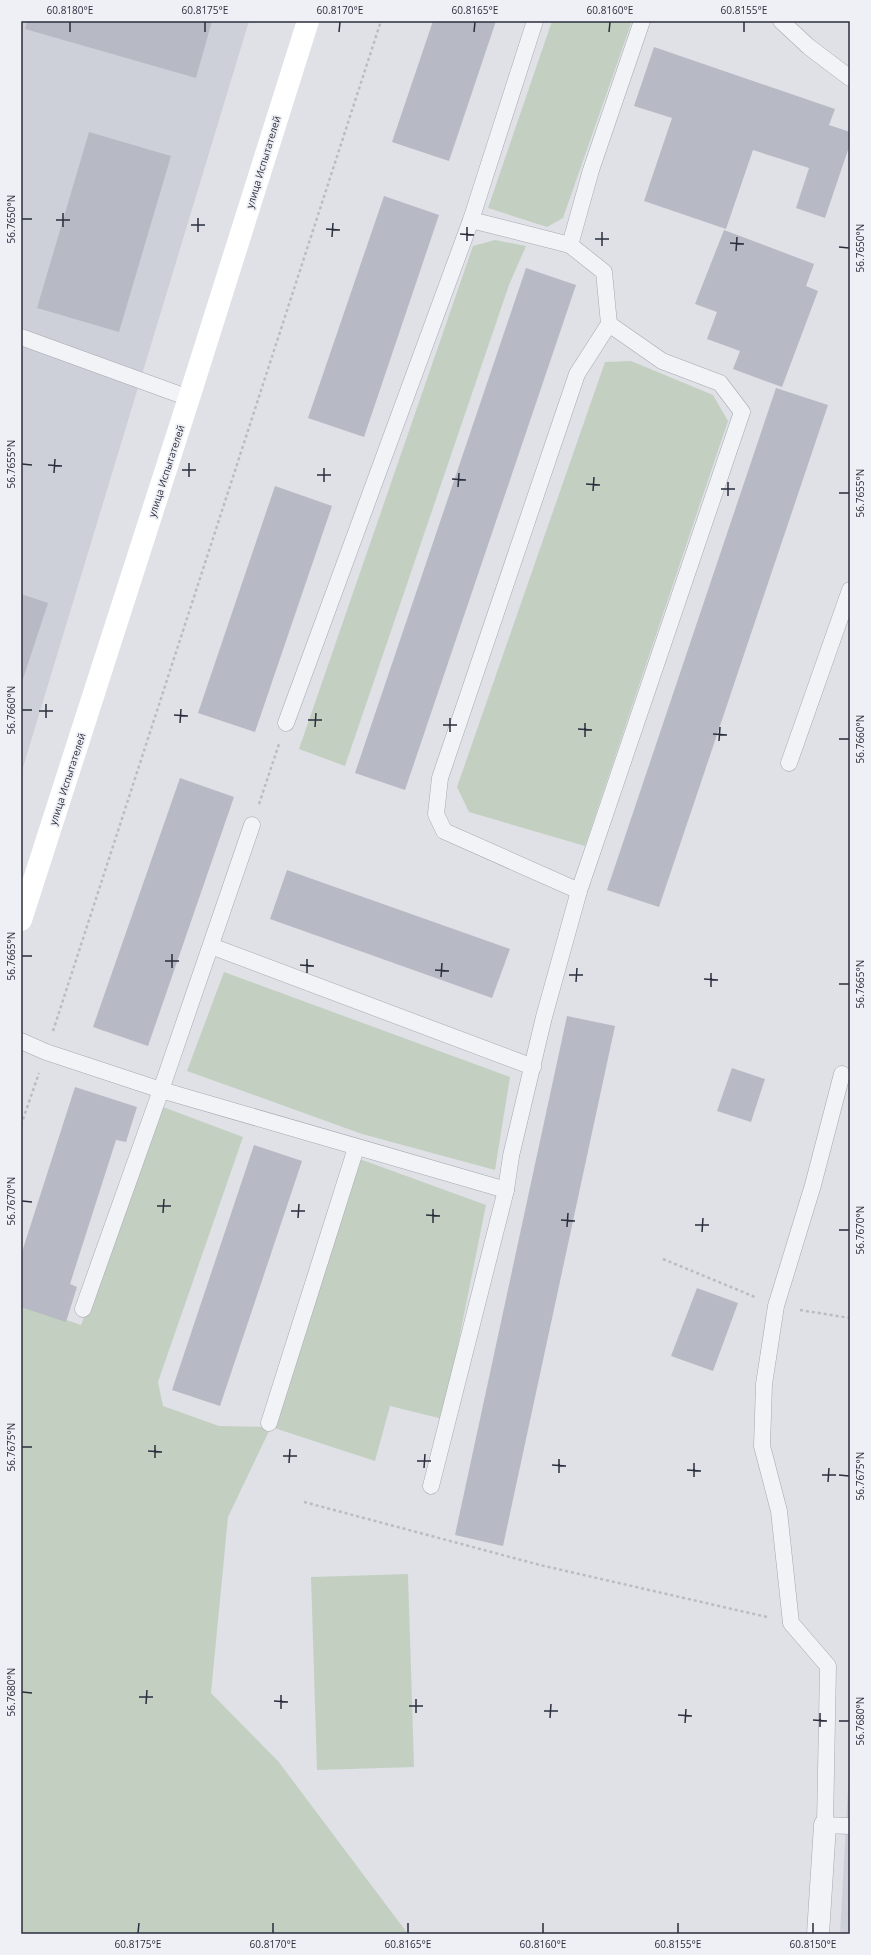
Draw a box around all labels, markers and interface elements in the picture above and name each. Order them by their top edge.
text: 60.8180°E [47,3,93,17]
text: 60.8175°E [182,3,228,17]
text: 60.8170°E [317,3,363,17]
text: 60.8165°E [452,3,498,17]
text: 60.8160°E [587,3,633,17]
text: 60.8155°E [721,3,767,17]
street label: улица Испытателей [242,114,284,210]
text: 56.7650°N [4,195,18,243]
text: 56.7650°N [853,224,867,272]
street label: улица Испытателей [145,423,187,519]
text: 56.7655°N [4,440,18,488]
text: 56.7655°N [853,469,867,517]
text: 56.7660°N [4,686,18,734]
text: 56.7660°N [853,715,867,763]
street label: улица Испытателей [46,731,88,827]
text: 56.7665°N [4,932,18,980]
text: 56.7665°N [853,960,867,1008]
text: 56.7670°N [4,1177,18,1225]
text: 56.7670°N [853,1206,867,1254]
text: 56.7675°N [4,1423,18,1471]
text: 56.7675°N [853,1452,867,1500]
text: 56.7680°N [4,1668,18,1716]
text: 56.7680°N [853,1697,867,1745]
text: 60.8175°E [115,1937,161,1951]
text: 60.8170°E [250,1937,296,1951]
text: 60.8165°E [385,1937,431,1951]
text: 60.8160°E [520,1937,566,1951]
text: 60.8155°E [655,1937,701,1951]
text: 60.8150°E [790,1937,836,1951]

